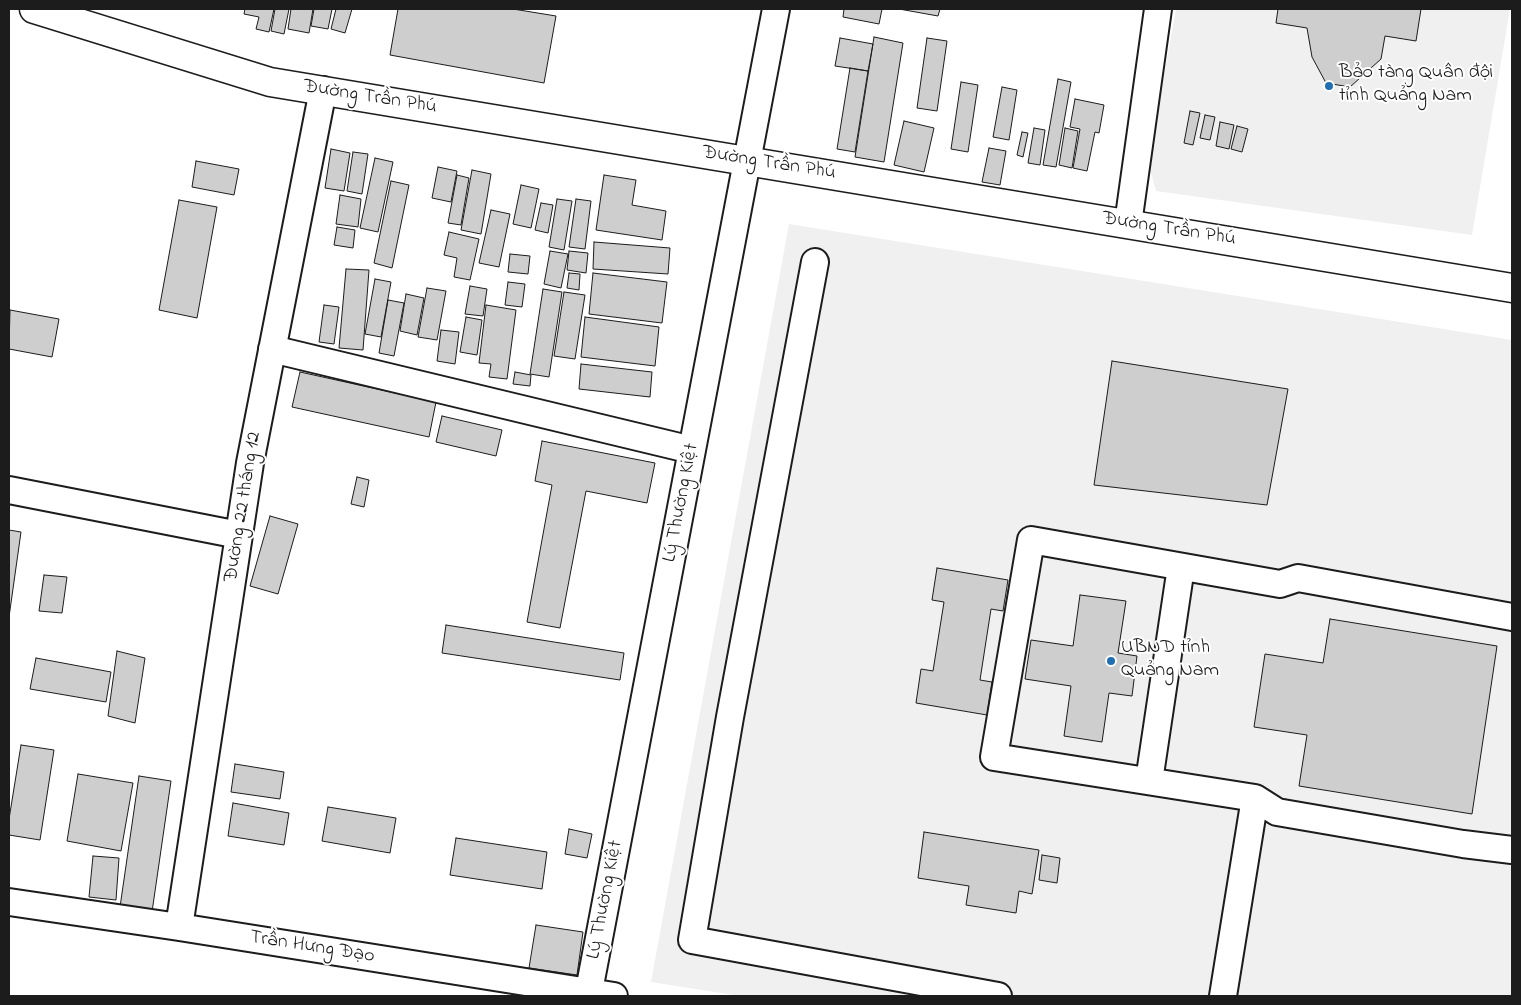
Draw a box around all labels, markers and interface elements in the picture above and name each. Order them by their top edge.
place label: Bảo tàng Quân đội tỉnh Quảng Nam [1339,62,1493,109]
street label: Đường Trần Phú [302,76,438,120]
marker: Bảo tàng Quân đội tỉnh Quảng Nam [1323,80,1335,92]
street label: Đường Trần Phú [701,142,837,186]
street label: Đường Trần Phú [1101,208,1237,252]
street label: Đường 22 tháng 12 [220,430,268,584]
street label: Lý Thường Kiệt [659,442,705,564]
place label: UBND tỉnh Quảng Nam [1121,637,1219,684]
marker: UBND tỉnh Quảng Nam [1105,655,1117,667]
street label: Lý Thường Kiệt [583,839,629,961]
street label: Trần Hưng Đạo [248,926,376,970]

